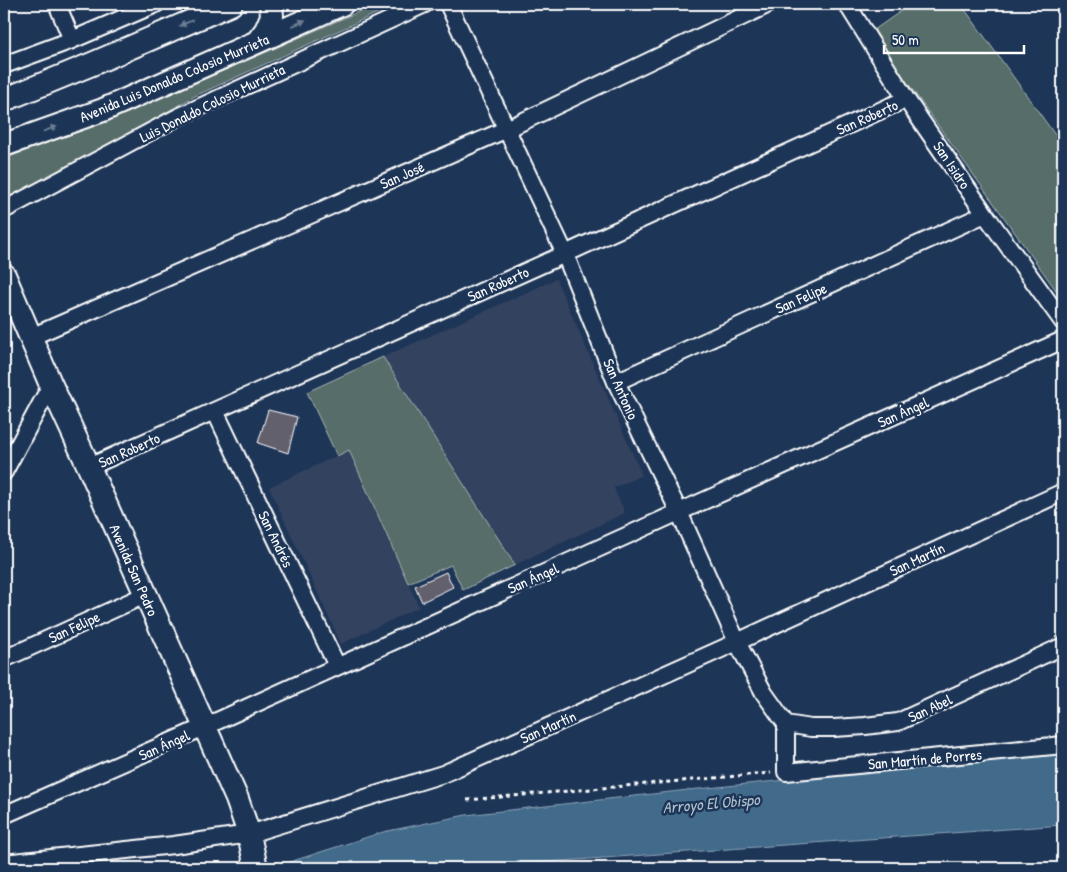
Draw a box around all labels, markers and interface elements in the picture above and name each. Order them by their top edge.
one-way arrow [292,19,306,27]
one-way arrow [179,20,193,28]
scale bar [884,22,1024,54]
text: 50 m [892,29,919,50]
street label: Avenida Luis Donaldo Colosio Murrieta [77,30,271,126]
street label: Luis Donaldo Colosio Murrieta [137,60,287,146]
street label: San Roberto [833,94,901,140]
one-way arrow [42,125,57,132]
street label: San Isidro [928,137,976,193]
street label: San José [377,156,427,194]
street label: San Roberto [464,261,532,307]
street label: San Felipe [772,277,830,319]
street label: San Antonio [598,355,644,423]
street label: San Ángel [874,391,932,433]
street label: San Roberto [95,427,163,473]
street label: San Andrés [253,507,299,571]
street label: Avenida San Pedro [104,521,164,619]
street label: San Martín [886,537,948,581]
street label: San Ángel [504,557,562,599]
street label: San Felipe [45,606,103,648]
street label: San Abel [905,689,955,727]
street label: San Martín [517,705,579,749]
street label: San Ángel [135,724,193,766]
street label: San Martín de Porres [867,744,983,774]
water label: Arroyo El Obispo [662,788,762,818]

